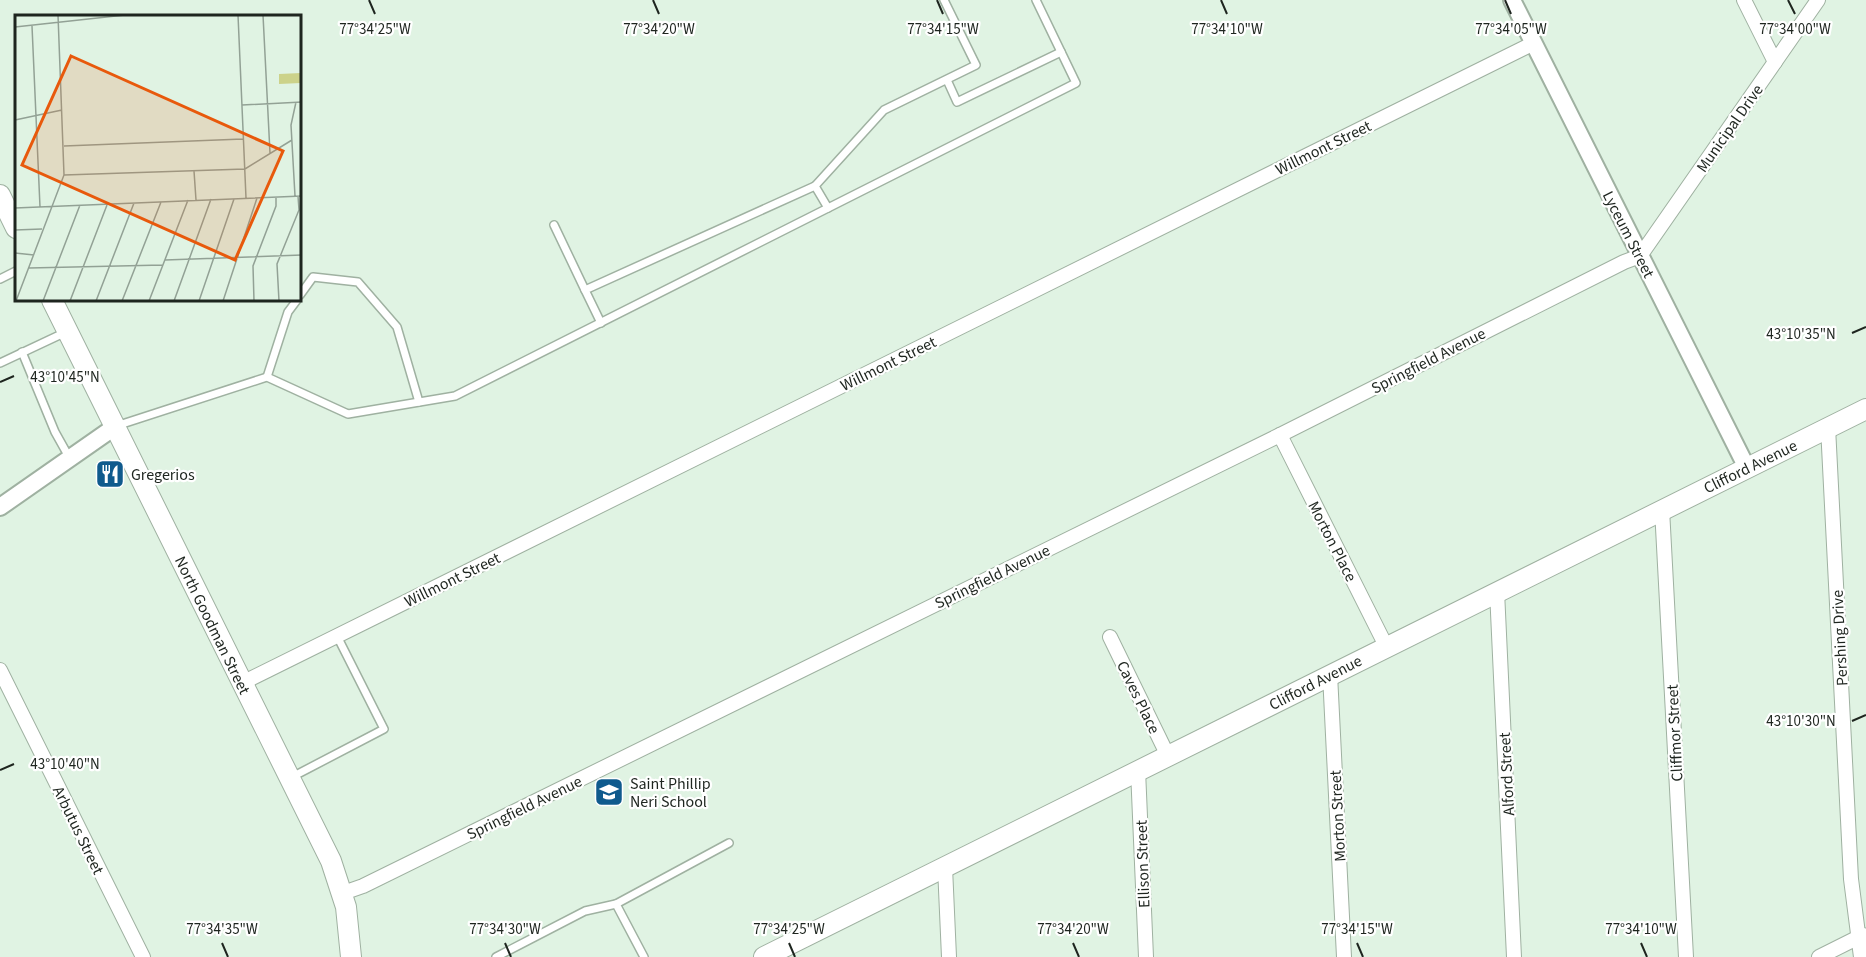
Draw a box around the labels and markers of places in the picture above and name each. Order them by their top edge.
restaurant icon: Gregerios [94,458,126,490]
place label: Gregerios [131,464,195,486]
place label: Saint Phillip Neri School [630,773,711,813]
school or university icon: Saint Phillip Neri School [593,776,625,808]

